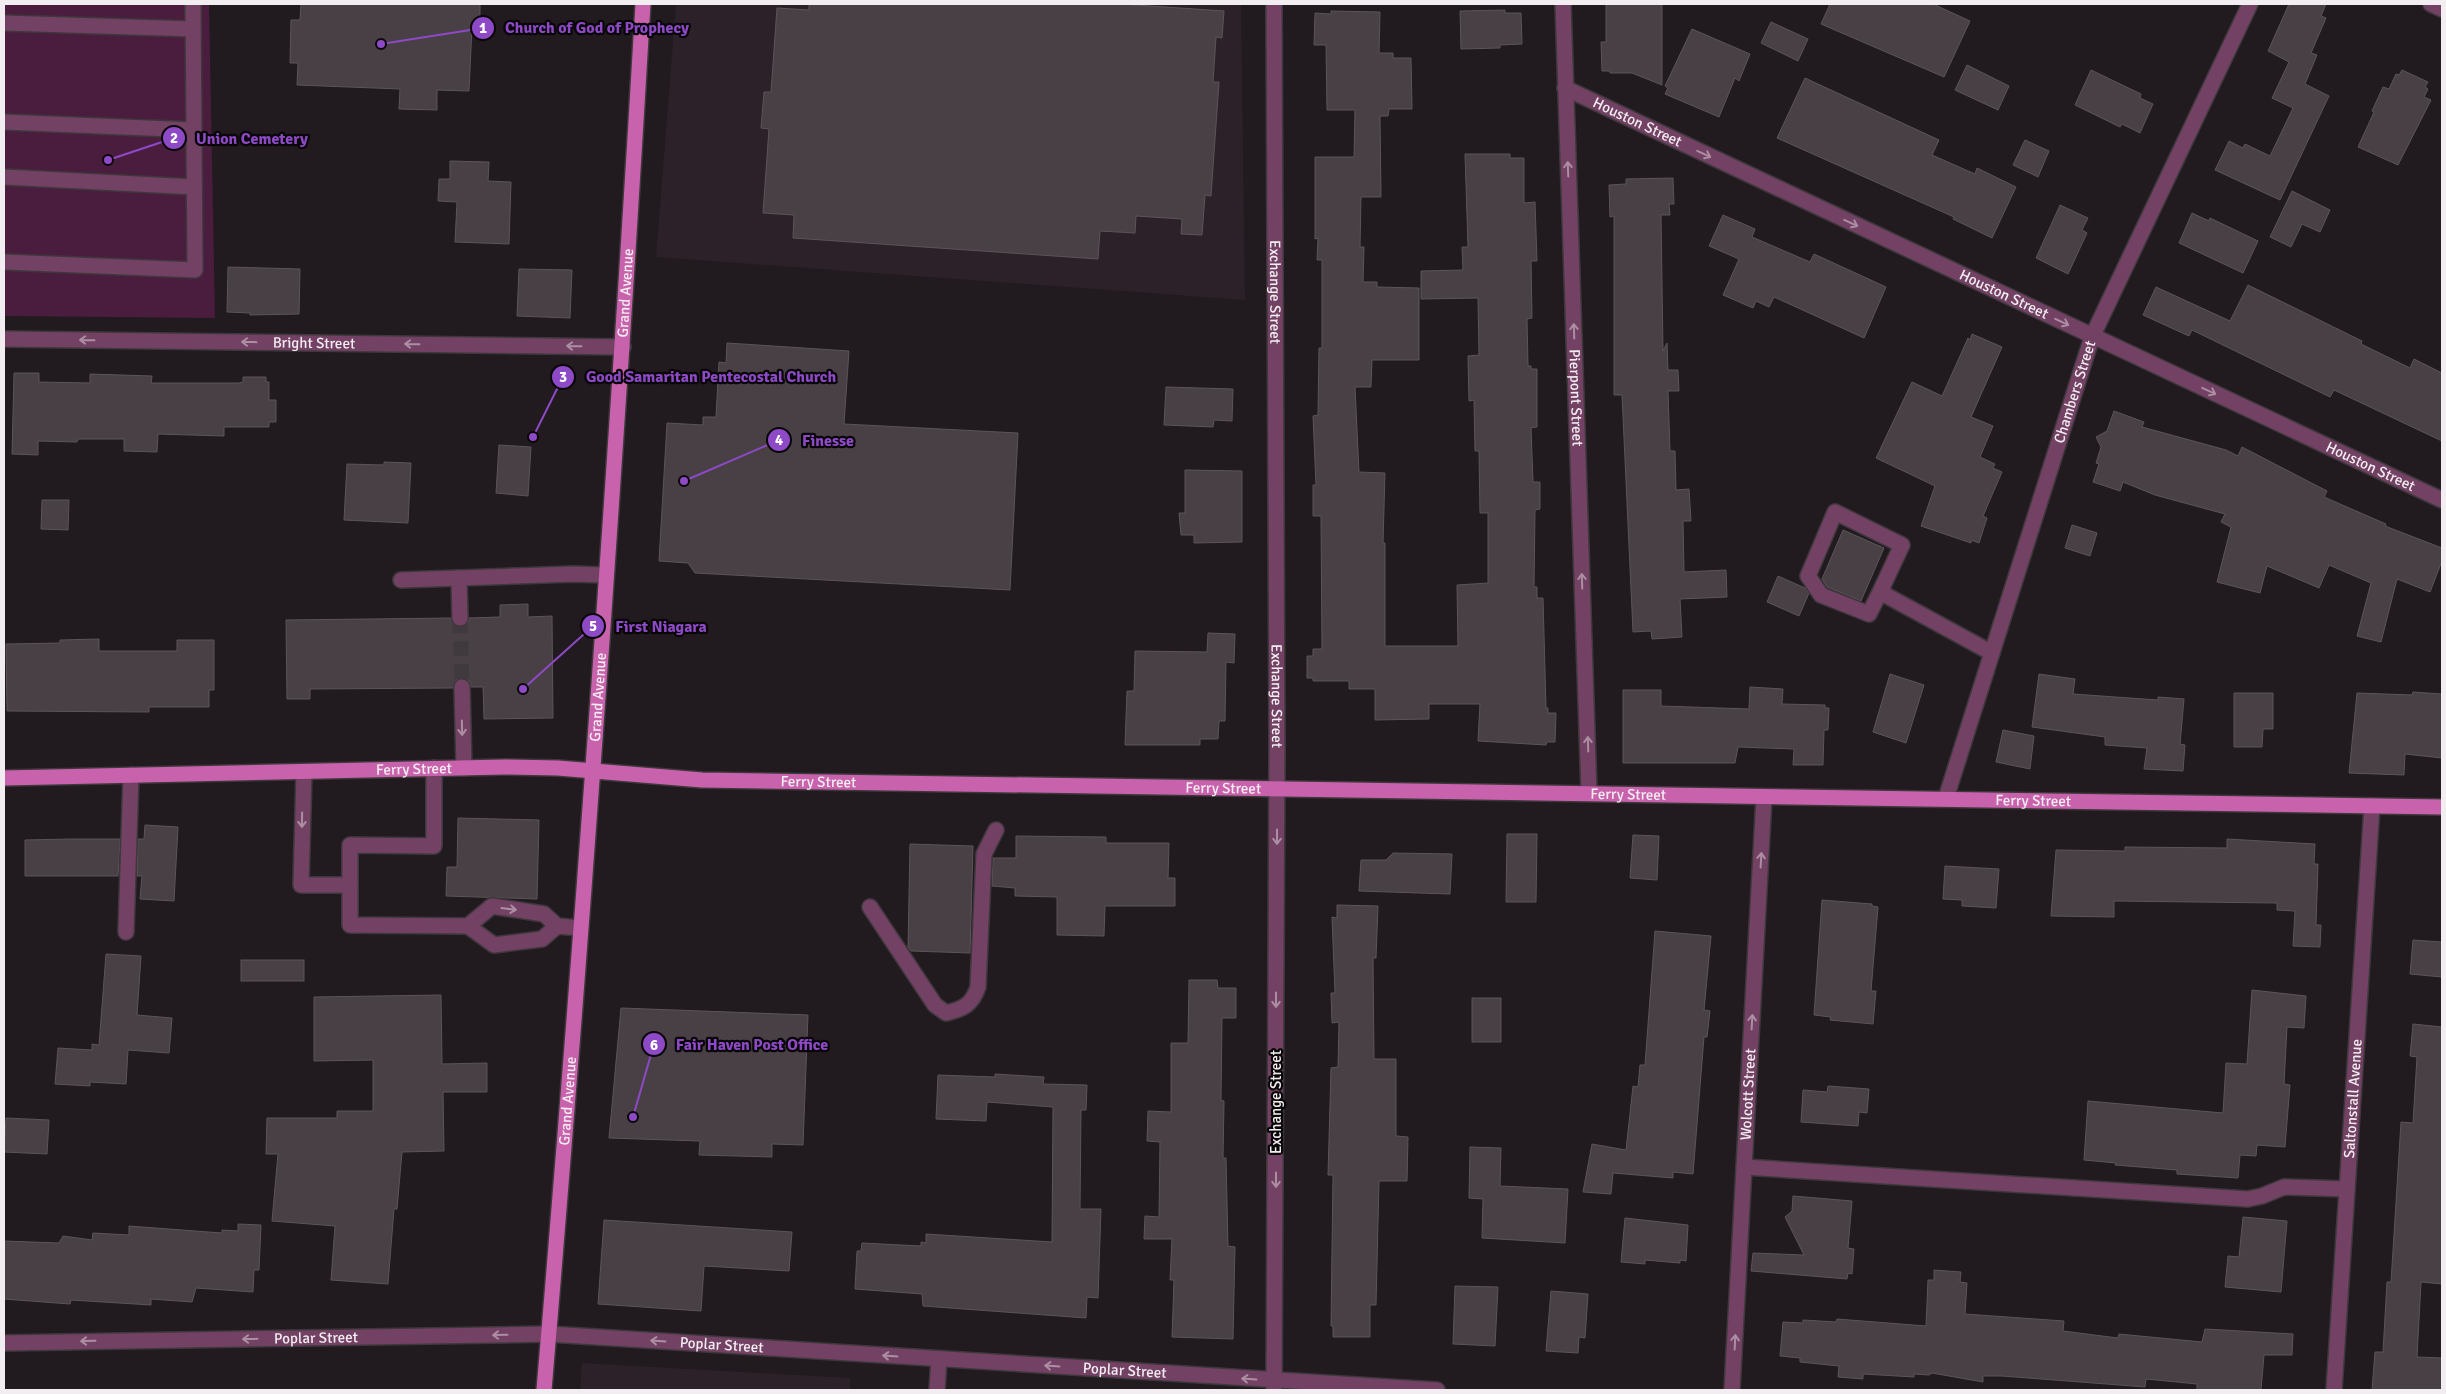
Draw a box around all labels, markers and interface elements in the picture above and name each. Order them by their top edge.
callout: Church of God of Prophecy [470,12,699,43]
text: Church of God of Prophecy [505,18,689,38]
text: 1 [479,19,487,37]
street label: Houston Street [1590,93,1685,151]
callout: Union Cemetery [161,122,318,153]
text: 2 [170,129,178,147]
text: Union Cemetery [196,129,308,149]
one-way arrow [1697,149,1712,159]
one-way arrow [1564,161,1573,177]
one-way arrow [1843,219,1858,228]
street label: Exchange Street [1266,240,1284,344]
street label: Grand Avenue [613,248,637,338]
street label: Houston Street [1957,266,2051,323]
one-way arrow [2054,318,2069,328]
one-way arrow [1569,324,1578,340]
street label: Bright Street [273,333,355,353]
one-way arrow [79,335,96,345]
one-way arrow [242,337,258,347]
street label: Chambers Street [2050,338,2099,445]
one-way arrow [404,339,420,349]
one-way arrow [567,341,583,351]
street label: Pierpont Street [1565,349,1587,447]
callout: Good Samaritan Pentecostal Church [551,361,846,392]
text: Good Samaritan Pentecostal Church [586,367,836,387]
text: 3 [559,368,567,386]
one-way arrow [2201,387,2216,396]
callout: Finesse [767,425,864,456]
text: 4 [775,431,783,449]
text: Finesse [802,431,854,451]
street label: Houston Street [2323,438,2418,495]
one-way arrow [1577,574,1587,590]
callout: First Niagara [580,611,717,642]
text: 5 [589,617,597,635]
text: First Niagara [615,617,707,637]
street label: Exchange Street [1268,644,1286,748]
street label: Grand Avenue [586,652,610,742]
one-way arrow [458,719,467,735]
one-way arrow [1583,736,1592,752]
street label: Ferry Street [376,759,452,779]
street label: Ferry Street [780,772,856,791]
street label: Ferry Street [1185,779,1261,798]
street label: Ferry Street [1590,785,1666,804]
street label: Ferry Street [1995,791,2071,810]
one-way arrow [297,812,307,828]
one-way arrow [1272,829,1282,845]
one-way arrow [1756,852,1765,868]
one-way arrow [501,904,517,914]
one-way arrow [1271,992,1281,1008]
one-way arrow [1748,1014,1757,1030]
callout: Fair Haven Post Office [641,1029,838,1060]
text: Fair Haven Post Office [676,1035,828,1055]
text: 6 [650,1036,658,1054]
street label: Saltonstall Avenue [2340,1038,2366,1159]
street label: Wolcott Street [1736,1048,1759,1141]
street label: Exchange Street [1267,1050,1285,1154]
street label: Grand Avenue [555,1056,580,1146]
one-way arrow [1271,1172,1281,1188]
street label: Poplar Street [274,1328,358,1348]
one-way arrow [493,1330,509,1340]
street label: Poplar Street [679,1333,764,1357]
one-way arrow [243,1334,259,1344]
one-way arrow [1730,1334,1740,1350]
one-way arrow [650,1336,666,1346]
one-way arrow [80,1337,96,1346]
one-way arrow [882,1351,898,1360]
street label: Poplar Street [1082,1359,1167,1382]
one-way arrow [1044,1361,1060,1371]
one-way arrow [1241,1374,1257,1383]

